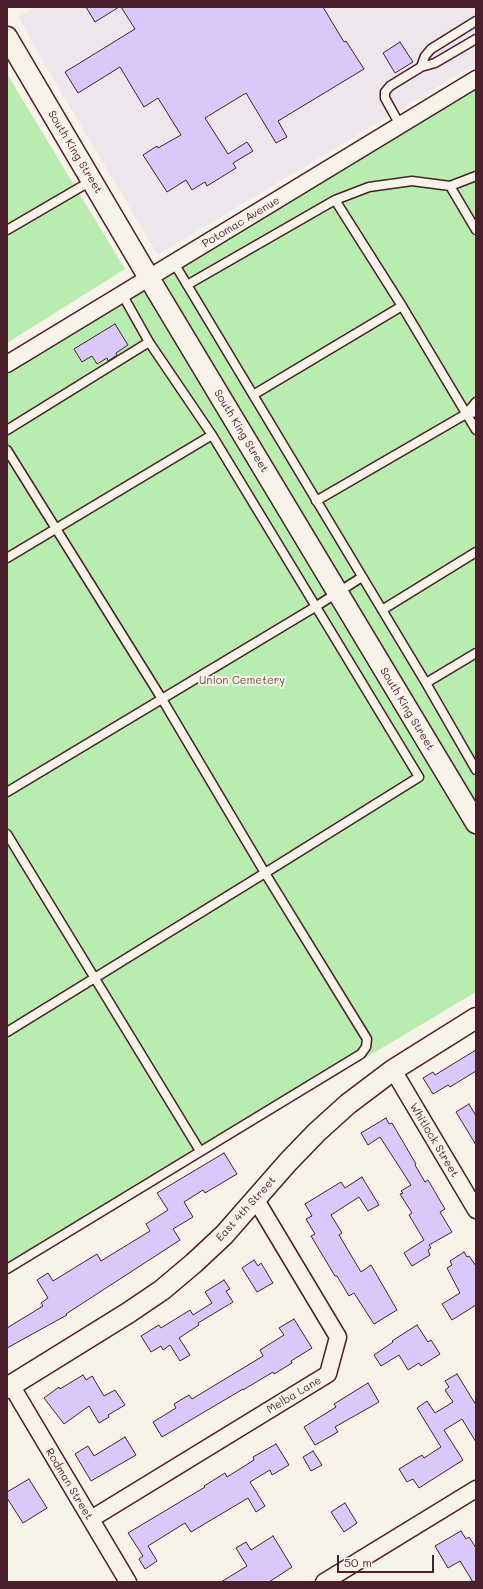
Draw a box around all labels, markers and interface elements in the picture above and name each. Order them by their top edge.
street label: South King Street [45,108,105,196]
street label: Potomac Avenue [200,194,282,250]
street label: South King Street [211,387,271,475]
street label: South King Street [377,665,437,753]
park label: Union Cemetery [199,674,285,688]
street label: Whitlock Street [407,1101,461,1179]
street label: East 4th Street [213,1174,279,1244]
street label: Melba Lane [264,1374,324,1416]
street label: Rodman Street [43,1446,95,1522]
scale bar [339,1547,436,1573]
text: 50 m [344,1554,372,1570]

